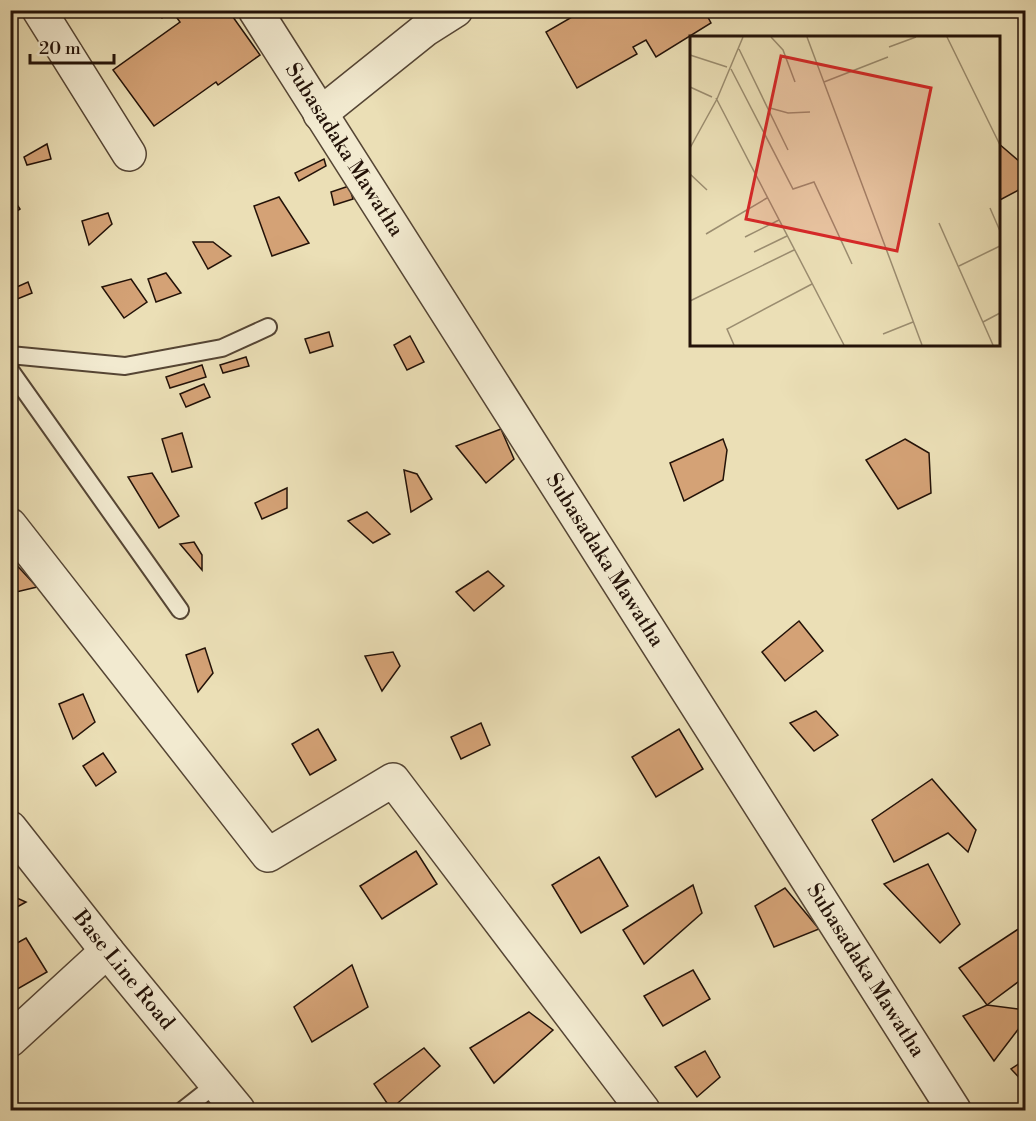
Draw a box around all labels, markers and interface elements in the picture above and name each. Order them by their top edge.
scale bar [30,27,114,65]
inset map [690,36,1000,346]
text: 20 m [39,37,81,60]
street label: Subasadaka Mawatha [279,58,409,242]
street label: Subasadaka Mawatha [540,469,670,652]
street label: Subasadaka Mawatha [800,879,930,1063]
street label: Base Line Road [66,905,180,1035]

